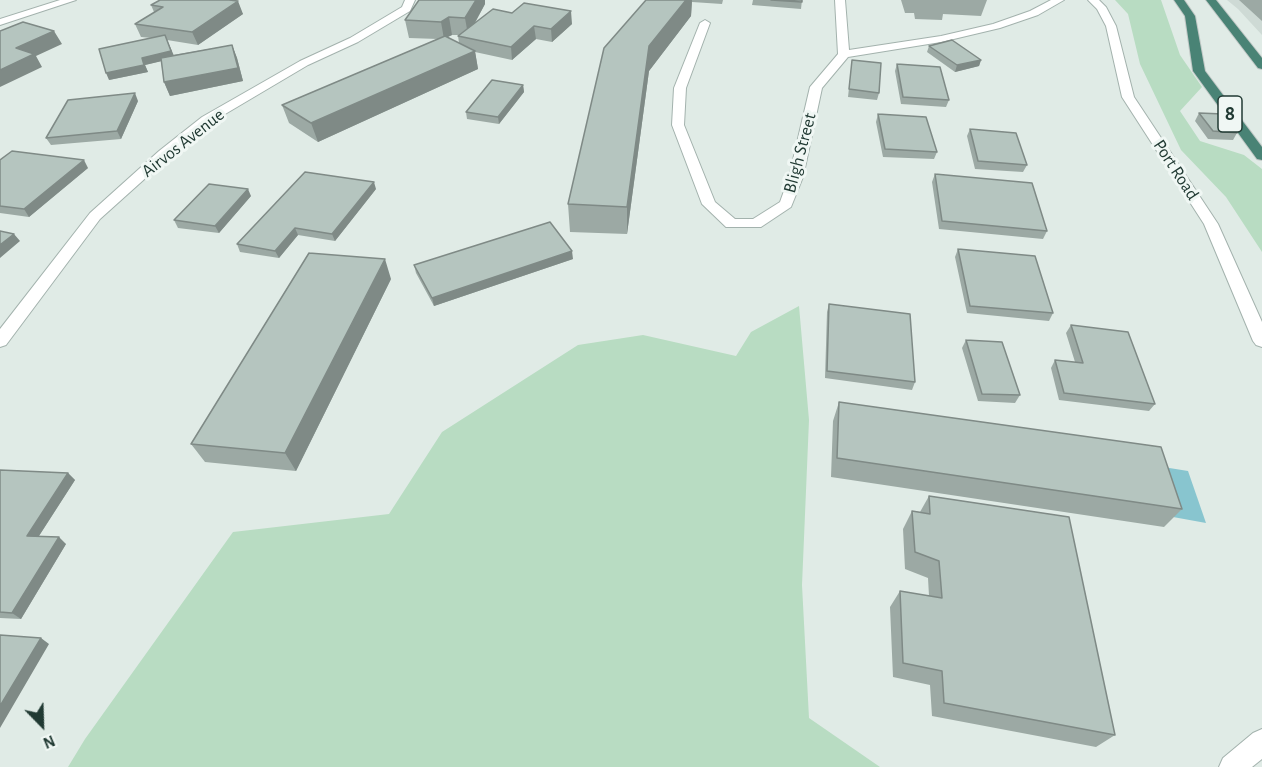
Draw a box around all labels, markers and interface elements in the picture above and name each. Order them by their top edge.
road number: 8 [1218,96,1242,132]
street label: Airvos Avenue [137,104,229,182]
street label: Bligh Street [779,111,821,195]
street label: Port Road [1149,136,1203,204]
north arrow [12,695,72,755]
text: N [41,732,57,751]

